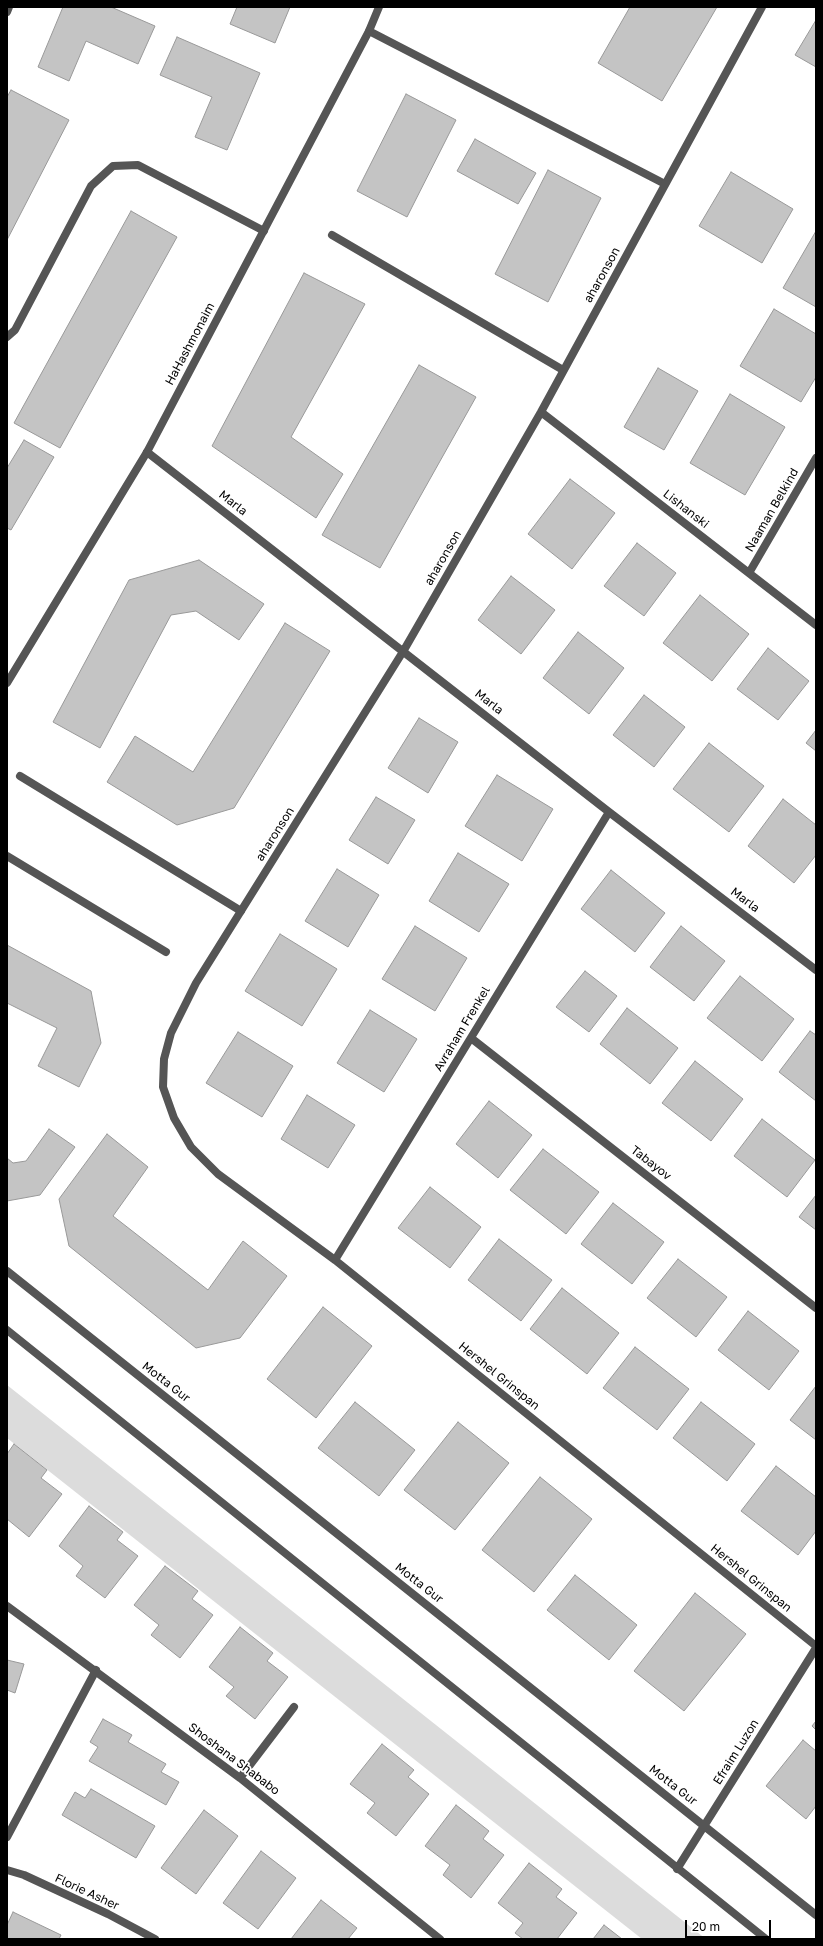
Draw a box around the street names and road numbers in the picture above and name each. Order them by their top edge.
street label: aharonson [581,245,623,305]
street label: HaHashmonaim [162,300,218,388]
street label: Naaman Belkind [742,466,802,554]
street label: Marla [216,487,250,519]
street label: Lishanski [660,487,712,531]
street label: aharonson [422,528,464,588]
street label: Marla [472,686,506,718]
street label: aharonson [253,804,297,864]
street label: Marla [728,885,762,915]
street label: Avraham Frenkel [431,984,493,1074]
street label: Tabayov [628,1143,674,1183]
street label: Hershel Grinspan [456,1339,542,1413]
street label: Motta Gur [139,1359,193,1405]
street label: Hershel Grinspan [708,1541,794,1615]
street label: Motta Gur [392,1560,446,1606]
street label: Efraim Luzon [710,1717,762,1787]
street label: Shoshana Shababo [186,1720,282,1798]
street label: Motta Gur [646,1762,700,1808]
street label: Florie Asher [53,1871,121,1913]

